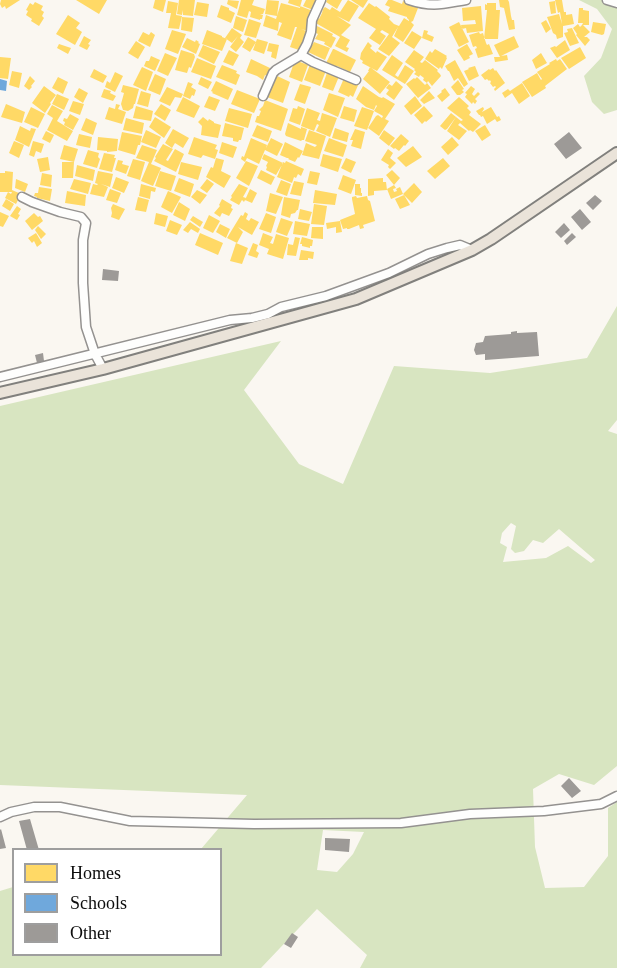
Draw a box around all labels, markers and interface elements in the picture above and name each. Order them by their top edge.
legend [12,848,222,956]
text: Homes [70,863,121,883]
text: Schools [70,893,127,913]
text: Other [70,923,111,943]

